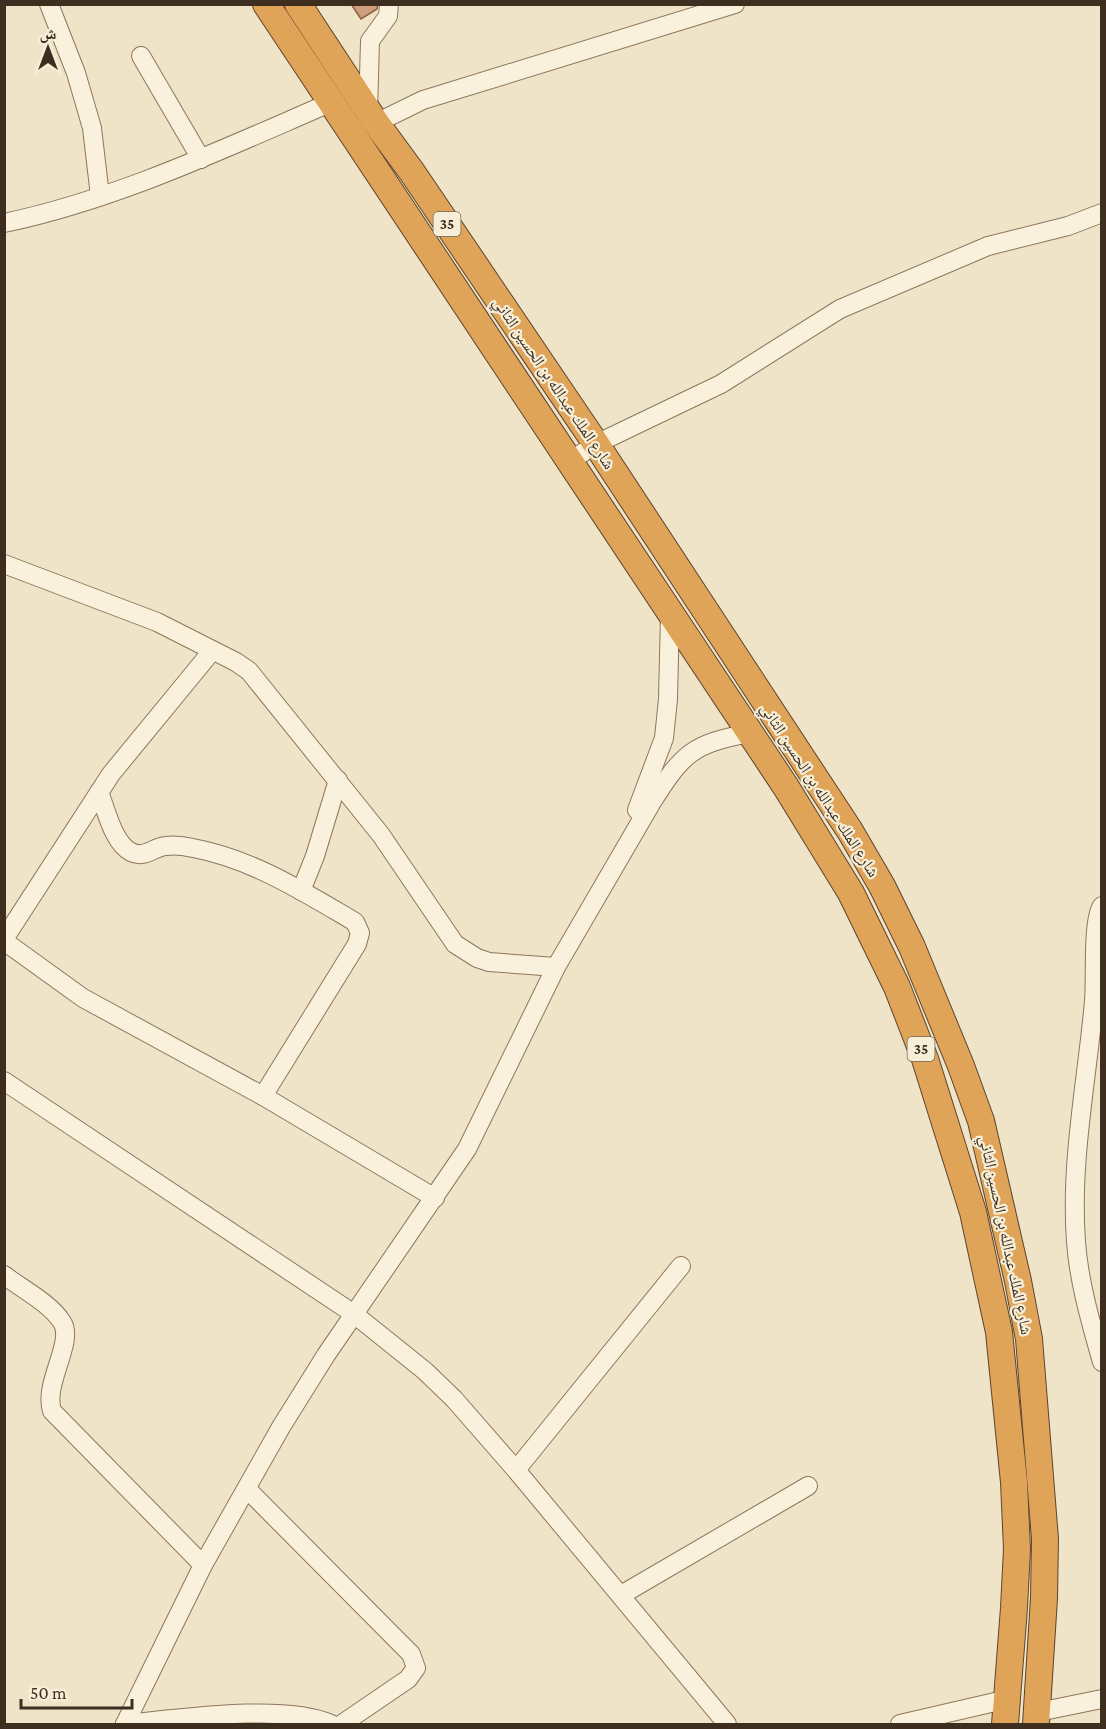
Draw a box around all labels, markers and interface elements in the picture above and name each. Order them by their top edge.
north arrow [18,18,78,78]
text: ش [40,25,57,43]
road number: 35 [434,212,460,236]
street label: شارع الملك عبدالله بن الحسين الثاني [487,294,618,474]
street label: شارع الملك عبدالله بن الحسين الثاني [754,700,883,882]
road number: 35 [908,1037,934,1061]
street label: شارع الملك عبدالله بن الحسين الثاني [973,1134,1035,1337]
scale bar [21,1672,132,1710]
text: 50 m [30,1683,67,1703]

